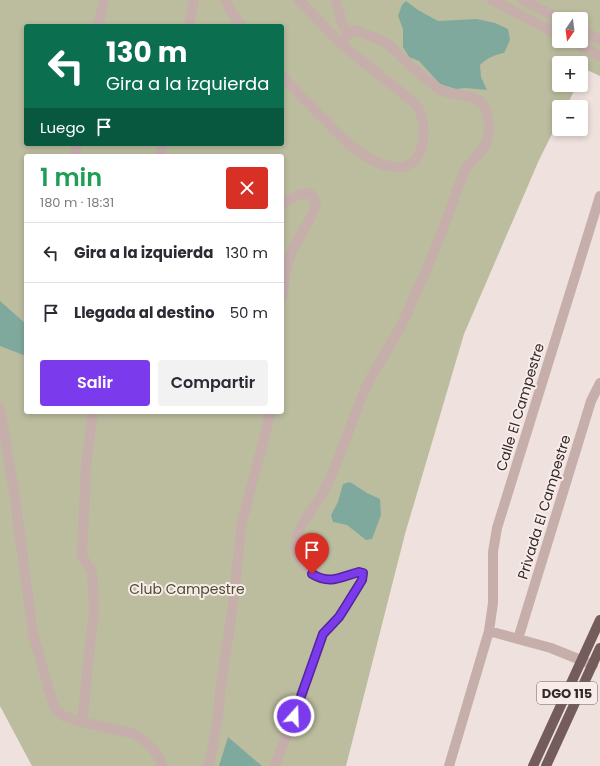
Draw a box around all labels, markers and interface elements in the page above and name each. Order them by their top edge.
north arrow [552,12,588,48]
map controls [552,12,588,136]
text: 130 m [106,33,187,72]
icon: left [40,40,92,92]
button: + [552,56,588,92]
text: Gira a la izquierda [106,71,269,96]
button: − [552,100,588,136]
icon: arrive [93,116,115,138]
text: Luego [40,117,85,138]
text: 1 min [40,161,102,194]
button: close [226,167,268,209]
text: 180 m · 18:31 [40,193,114,212]
icon: left [40,242,62,264]
text: Gira a la izquierda [74,242,213,263]
text: 130 m [225,242,268,263]
icon: arrive [40,302,62,324]
text: Llegada al destino [74,302,215,323]
text: 50 m [230,302,268,323]
street label: Calle El Campestre [491,340,549,474]
button: Salir [40,360,150,406]
button: Compartir [158,360,268,406]
street label: Privada El Campestre [512,432,576,582]
pin [295,533,329,574]
icon: arrive [301,539,323,561]
park label: Club Campestre [129,579,245,599]
road number: DGO 115 [537,682,597,704]
position arrow [273,695,315,737]

